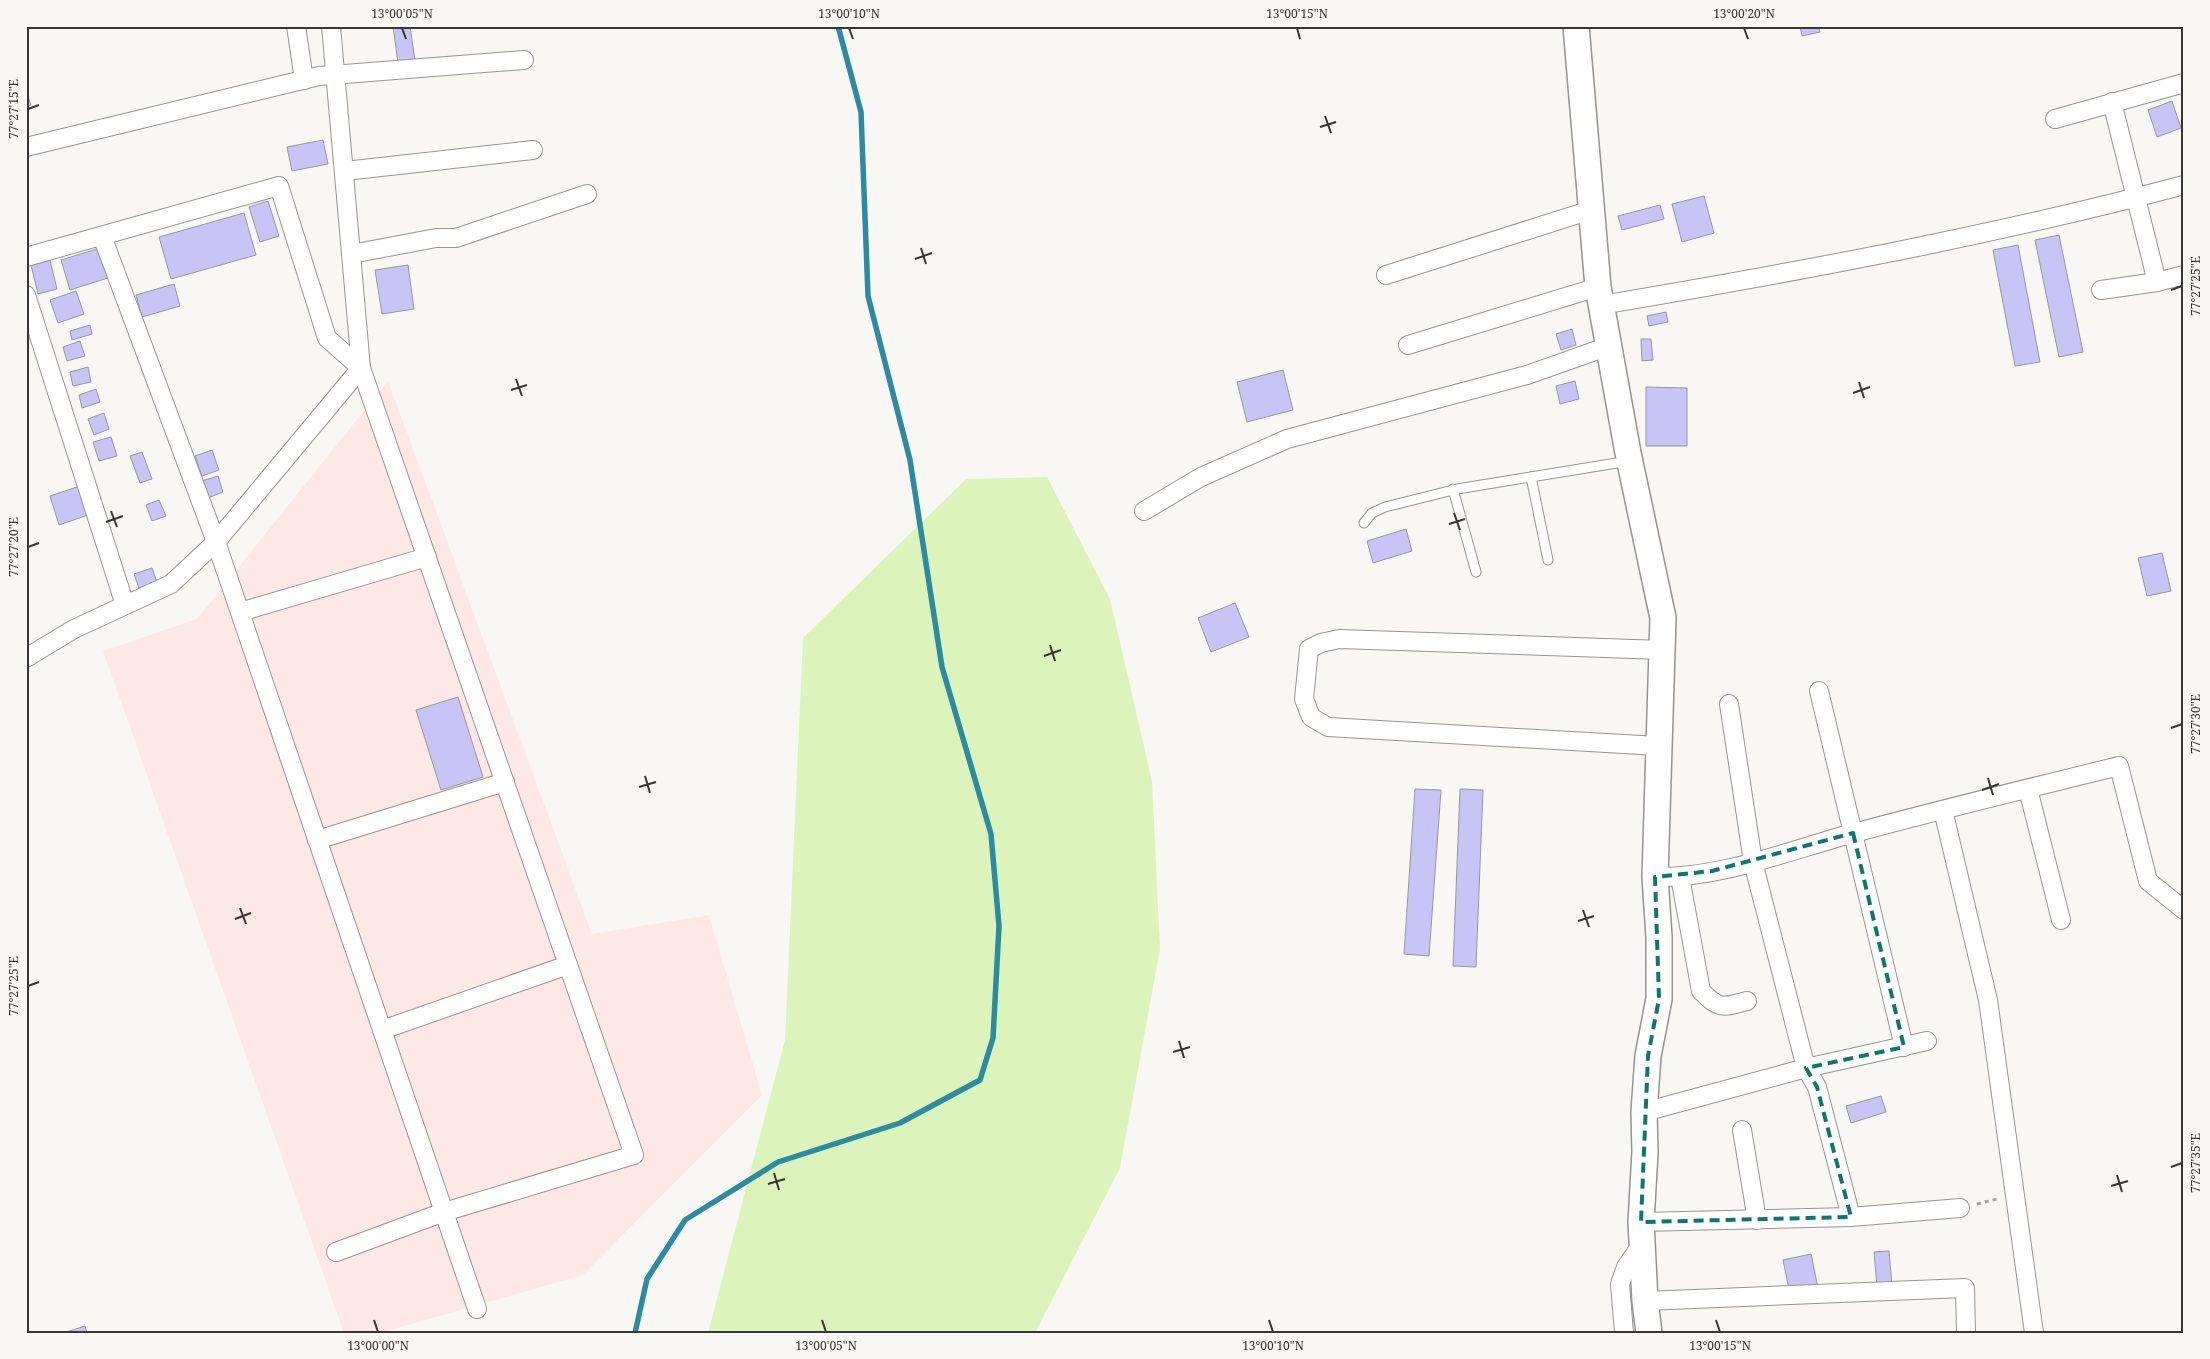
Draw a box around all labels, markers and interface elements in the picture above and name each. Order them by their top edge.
text: 13°00'05"N [371,5,433,22]
text: 13°00'10"N [818,5,880,22]
text: 13°00'15"N [1266,5,1328,22]
text: 13°00'20"N [1713,5,1775,22]
text: 77°27'15"E [5,79,22,139]
text: 77°27'25"E [2187,256,2204,316]
text: 77°27'20"E [5,517,22,577]
text: 77°27'30"E [2187,694,2204,754]
text: 77°27'25"E [5,956,22,1016]
text: 77°27'35"E [2187,1133,2204,1193]
text: 13°00'00"N [347,1337,409,1354]
text: 13°00'05"N [795,1337,857,1354]
text: 13°00'10"N [1242,1337,1304,1354]
text: 13°00'15"N [1689,1337,1751,1354]

